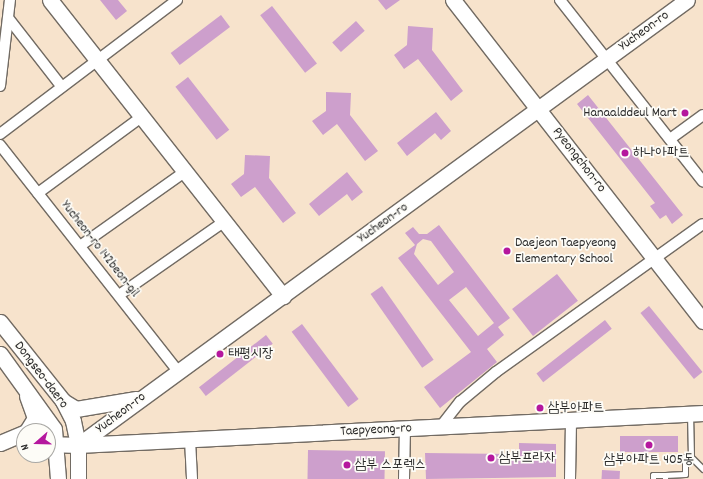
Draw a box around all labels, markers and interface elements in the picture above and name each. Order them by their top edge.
street label: Yucheon-ro [615,7,673,55]
place label: Hanaalddeul Mart [583,105,677,121]
marker: Hanaalddeul Mart [680,108,690,118]
street label: Pyeongchon-ro [548,124,610,196]
place label: 하나아파트 [633,145,689,161]
marker: 하나아파트 [620,148,630,158]
street label: Yucheon-ro 142beon-gil [57,197,143,301]
street label: Yucheon-ro [354,199,412,247]
place label: Daejeon Taepyeong Elementary School [515,235,616,268]
marker: Daejeon Taepyeong Elementary School [502,246,512,256]
street label: Dongseo-daero [10,338,72,412]
place label: 태평시장 [228,346,273,362]
marker: 태평시장 [215,349,225,359]
street label: Yucheon-ro [93,389,149,437]
place label: 삼부아파트 [548,400,604,416]
marker: 삼부아파트 [535,403,545,413]
street label: Taepyeong-ro [340,420,412,440]
north arrow [16,423,56,463]
marker: 삼부아파트 405동 [644,440,654,450]
text: N [17,441,34,452]
place label: 삼부프라자 [499,450,555,466]
place label: 삼부아파트 405동 [604,452,694,468]
marker: 삼부프라자 [486,453,496,463]
place label: 삼부 스포렉스 [355,457,426,473]
marker: 삼부 스포렉스 [342,460,352,470]

